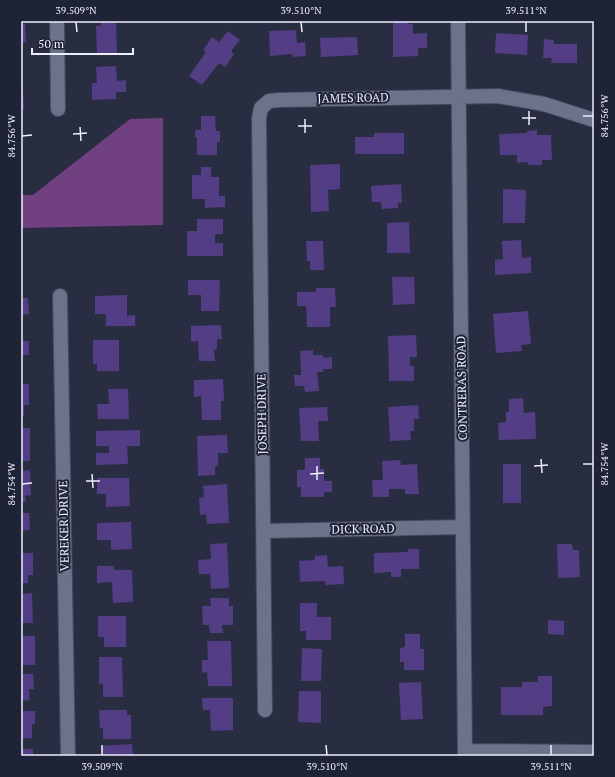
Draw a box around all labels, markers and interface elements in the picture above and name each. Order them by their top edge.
text: 39.509°N [56,4,97,17]
text: 39.510°N [281,4,322,17]
text: 39.511°N [506,4,547,17]
scale bar [32,30,133,56]
text: 50 m [38,36,65,51]
street label: JAMES ROAD [317,89,389,106]
text: 84.756°W [598,94,611,138]
text: 84.756°W [5,114,18,158]
street label: CONTRERAS ROAD [453,336,470,440]
street label: JOSEPH DRIVE [253,373,270,455]
text: 84.754°W [598,442,611,486]
text: 84.754°W [5,462,18,506]
street label: VEREKER DRIVE [55,481,72,571]
street label: DICK ROAD [331,520,395,537]
text: 39.509°N [82,760,123,773]
text: 39.510°N [307,760,348,773]
text: 39.511°N [531,760,572,773]

